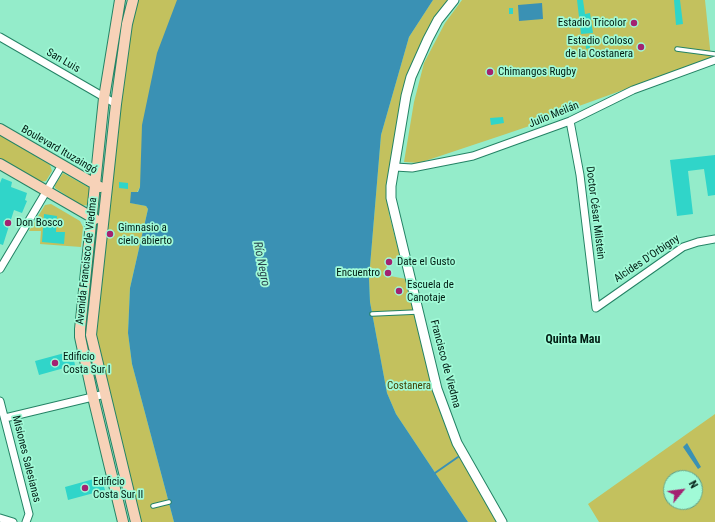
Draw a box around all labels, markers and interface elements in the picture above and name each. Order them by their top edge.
place label: Estadio Tricolor [558,16,626,30]
marker: Estadio Tricolor [629,18,639,28]
place label: Estadio Coloso de la Costanera [565,34,633,60]
marker: Estadio Coloso de la Costanera [636,42,646,52]
street label: San Luis [44,46,82,76]
place label: Chimangos Rugby [498,65,576,79]
marker: Chimangos Rugby [485,67,495,77]
street label: Julio Meilán [527,99,581,131]
street label: Boulevard Ituzaingó [19,123,99,177]
street label: Doctor César Milstein [583,166,607,260]
street label: Avenida Francisco de Viedma [74,197,100,325]
place label: Don Bosco [16,216,63,230]
marker: Don Bosco [3,218,13,228]
place label: Gimnasio a cielo abierto [118,221,172,247]
marker: Gimnasio a cielo abierto [105,229,115,239]
street label: Alcides D'Orbigny [612,232,682,286]
water label: Río Negro [250,240,272,288]
place label: Date el Gusto [397,255,455,269]
marker: Date el Gusto [384,257,394,267]
place label: Encuentro [336,266,380,280]
marker: Encuentro [383,268,393,278]
place label: Escuela de Canotaje [407,278,454,304]
marker: Escuela de Canotaje [394,286,404,296]
street label: Francisco de Viedma [427,319,463,409]
district label: Quinta Mau [546,333,600,347]
place label: Edificio Costa Sur I [63,350,110,376]
marker: Edificio Costa Sur I [50,358,60,368]
park label: Costanera [387,379,431,393]
street label: Misiones Salesianas [9,414,43,504]
north arrow [663,470,703,510]
place label: Edificio Costa Sur II [93,475,143,501]
text: N [686,478,700,491]
marker: Edificio Costa Sur II [80,483,90,493]

